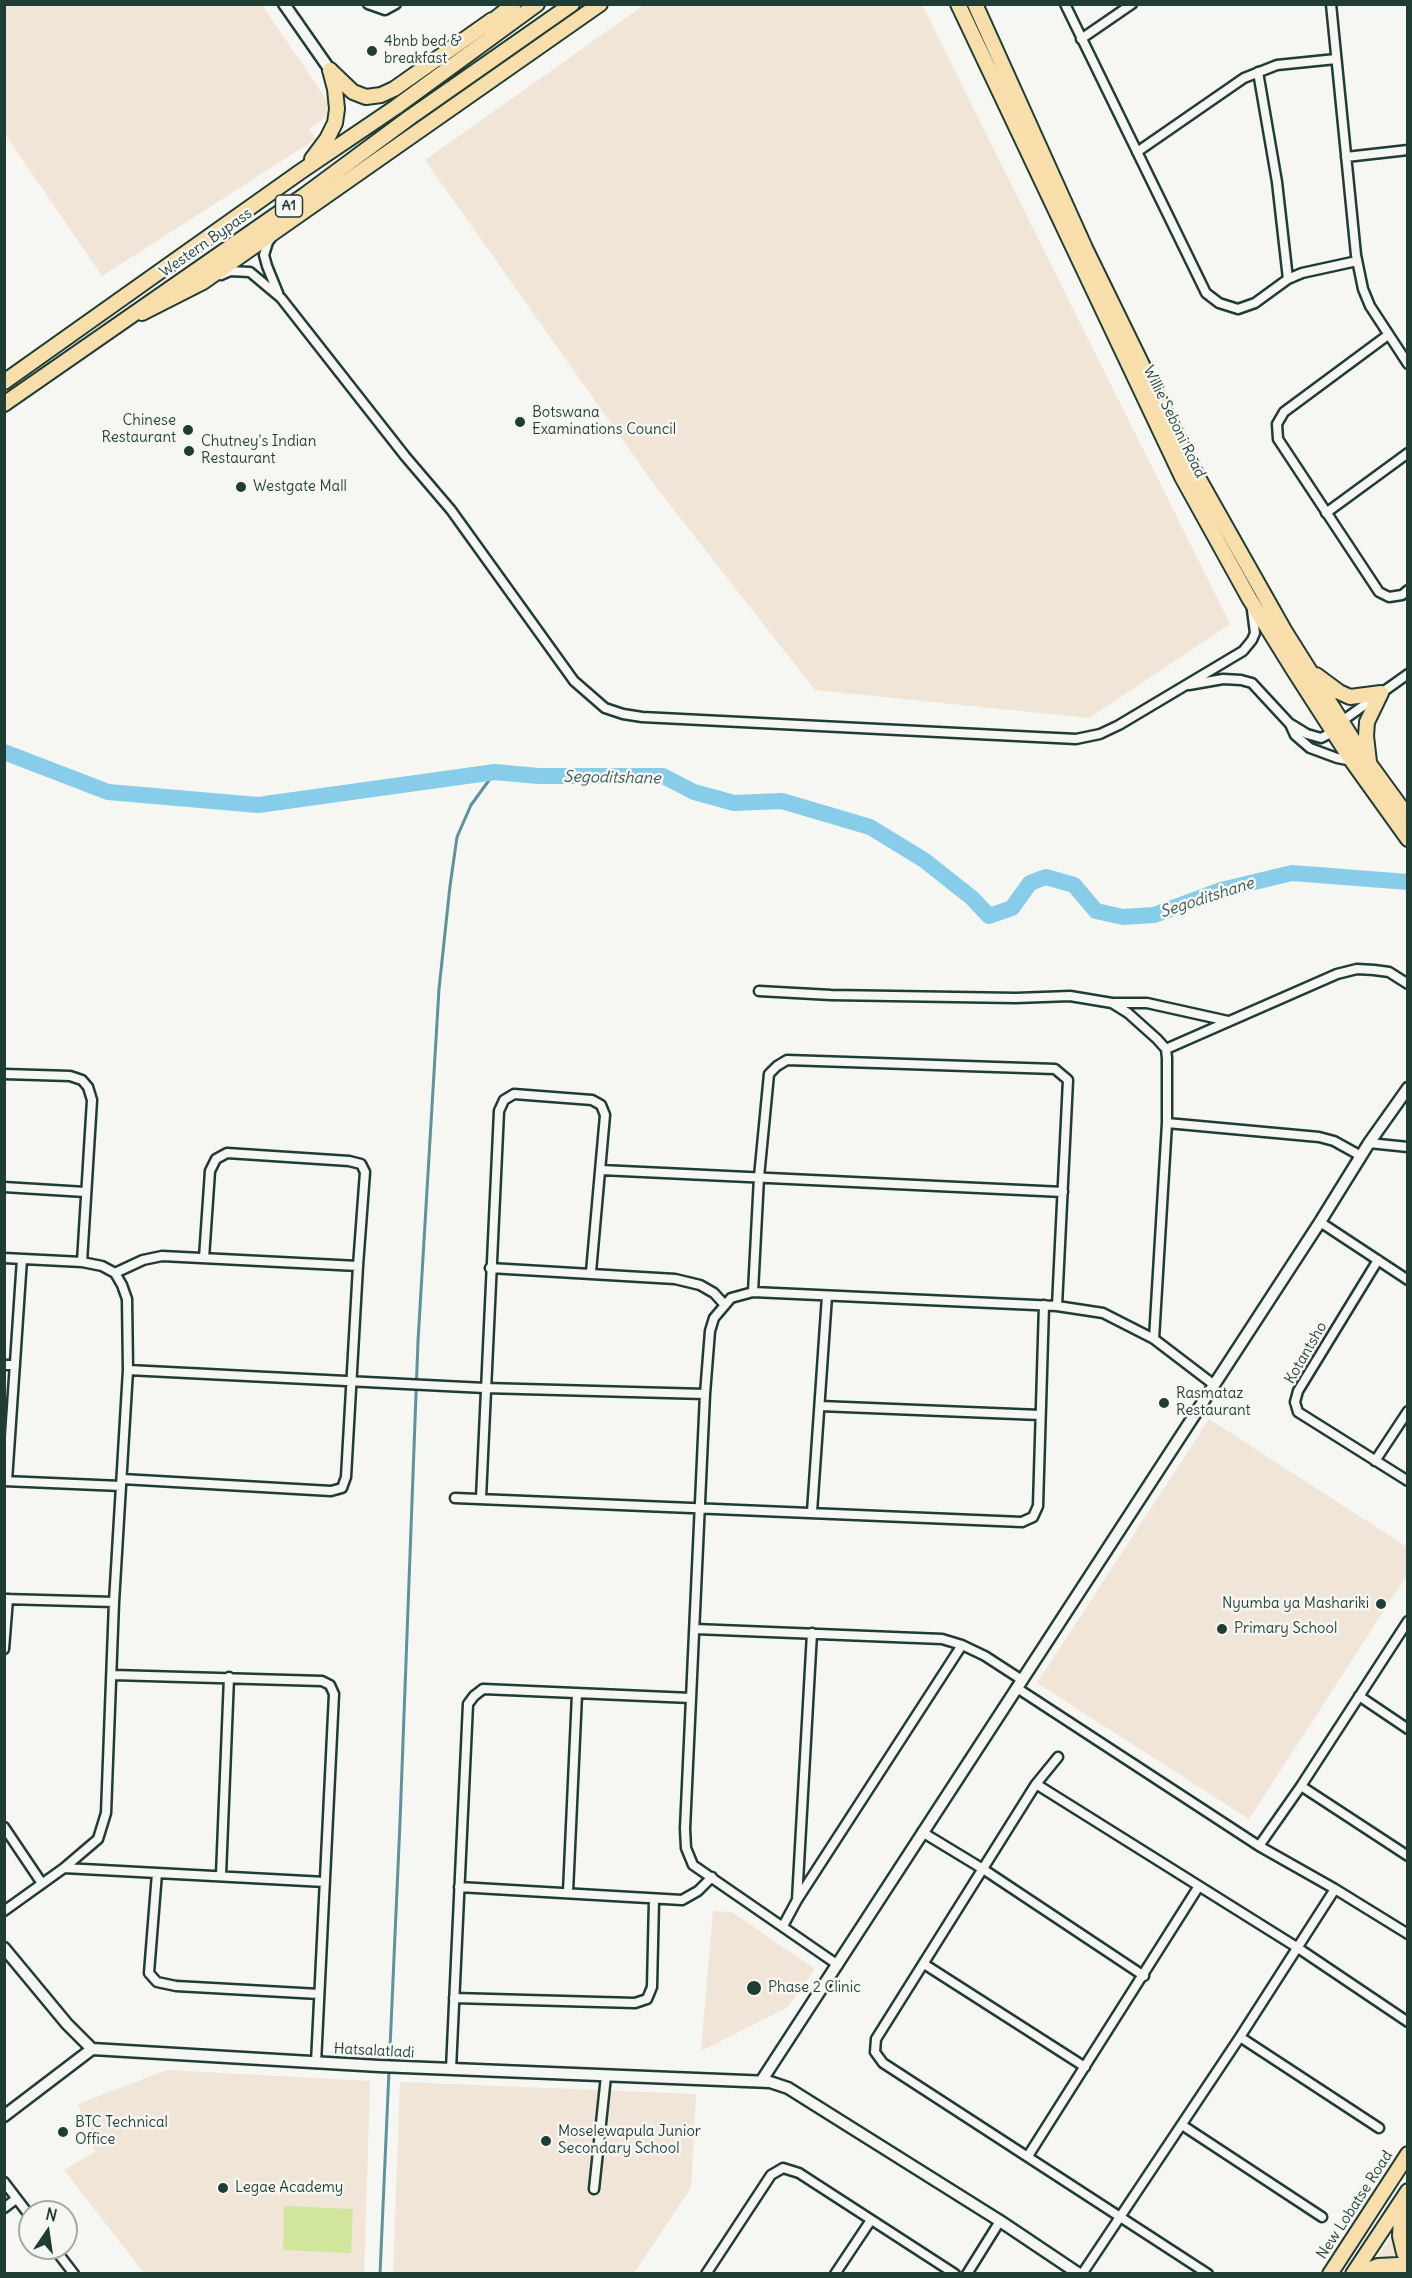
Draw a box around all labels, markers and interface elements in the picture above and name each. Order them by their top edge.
place label: 4bnb bed & breakfast [384,33,462,68]
marker: 4bnb bed & breakfast [365,44,379,58]
road number: A1 [276,195,302,217]
street label: Western Bypass [156,205,256,281]
street label: Willie Seboni Road [1139,363,1209,481]
place label: Botswana Examinations Council [532,404,676,439]
place label: Chinese Restaurant [101,412,176,447]
marker: Botswana Examinations Council [513,415,527,429]
marker: Chinese Restaurant [181,423,195,437]
place label: Chutney's Indian Restaurant [201,433,316,468]
marker: Chutney's Indian Restaurant [182,444,196,458]
place label: Westgate Mall [253,478,347,496]
marker: Westgate Mall [234,480,248,494]
water label: Segoditshane [563,768,661,788]
water label: Segoditshane [1158,874,1256,922]
street label: Kotantsho [1281,1319,1331,1387]
place label: Rasmataz Restaurant [1176,1385,1251,1420]
marker: Rasmataz Restaurant [1157,1396,1171,1410]
place label: Nyumba ya Mashariki [1222,1595,1369,1613]
marker: Nyumba ya Mashariki [1374,1597,1388,1611]
place label: Primary School [1234,1620,1337,1638]
marker: Primary School [1215,1622,1229,1636]
marker: Phase 2 Clinic [745,1979,763,1997]
place label: Phase 2 Clinic [768,1979,861,1997]
street label: Hatsalatladi [333,2040,415,2062]
place label: BTC Technical Office [75,2114,168,2149]
place label: Moselewapula Junior Secondary School [558,2123,701,2158]
marker: BTC Technical Office [56,2125,70,2139]
marker: Moselewapula Junior Secondary School [539,2134,553,2148]
street label: New Lobatse Road [1313,2147,1397,2263]
place label: Legae Academy [235,2179,343,2197]
marker: Legae Academy [216,2181,230,2195]
north arrow [18,2200,78,2260]
text: N [44,2203,59,2225]

